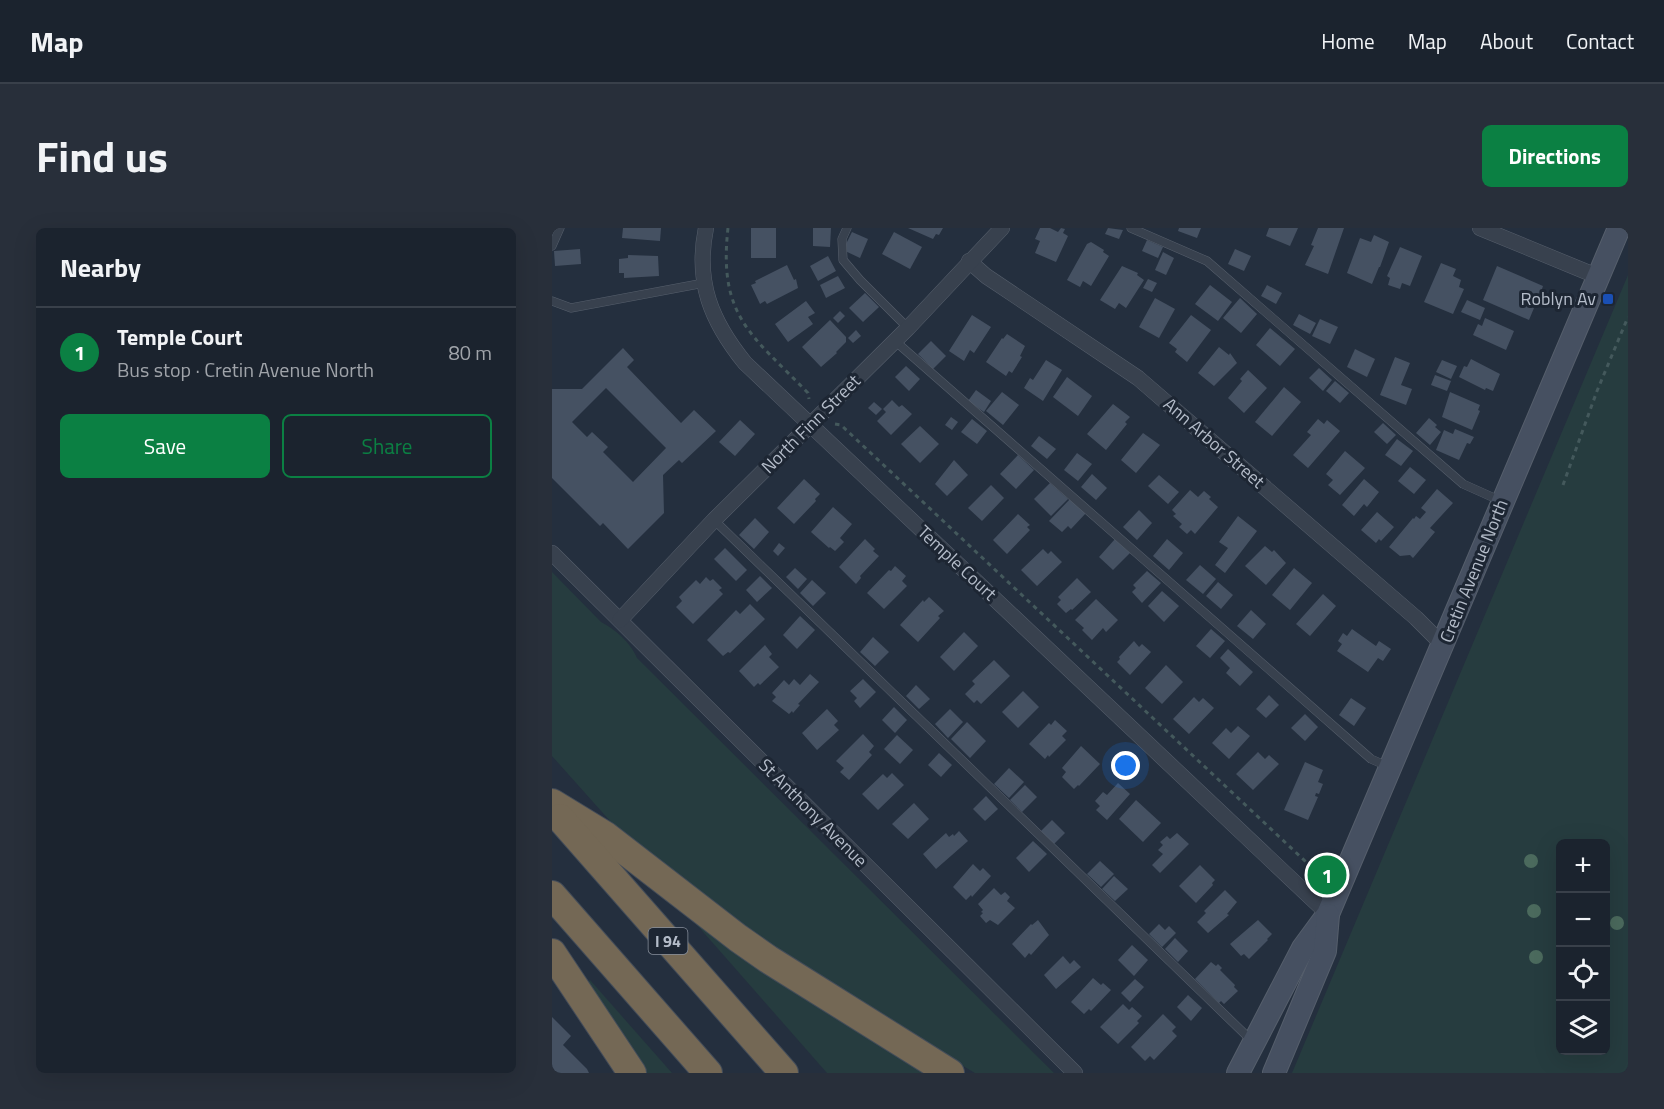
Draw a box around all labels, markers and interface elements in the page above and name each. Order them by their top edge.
text: Map [30,20,84,63]
text: Home [1321,25,1375,57]
text: Map [1408,25,1447,57]
text: About [1480,25,1533,57]
text: Contact [1566,25,1634,57]
text: Find us [36,124,168,188]
button: Directions [1482,125,1628,187]
text: Nearby [60,248,141,287]
place label: Roblyn Av [1521,285,1596,312]
marker: Roblyn Av [1601,292,1615,306]
text: Temple Court [117,320,243,354]
text: 1 [74,337,85,368]
text: 80 m [448,337,492,368]
text: Bus stop · Cretin Avenue North [117,354,374,385]
street label: North Finn Street [755,367,867,479]
street label: Ann Arbor Street [1158,391,1271,495]
button: Save [60,414,270,478]
button: Share [282,414,492,478]
street label: Cretin Avenue North [1432,495,1515,647]
street label: Temple Court [912,519,1004,607]
your location [1111,751,1140,780]
street label: St Anthony Avenue [753,752,874,873]
map controls [1556,839,1610,1055]
button: + [1556,839,1610,893]
pin: 1 [1308,852,1346,898]
button: − [1556,893,1610,947]
road number: I 94 [648,928,688,954]
button: locate [1556,947,1610,1001]
button: layers [1556,1001,1610,1055]

